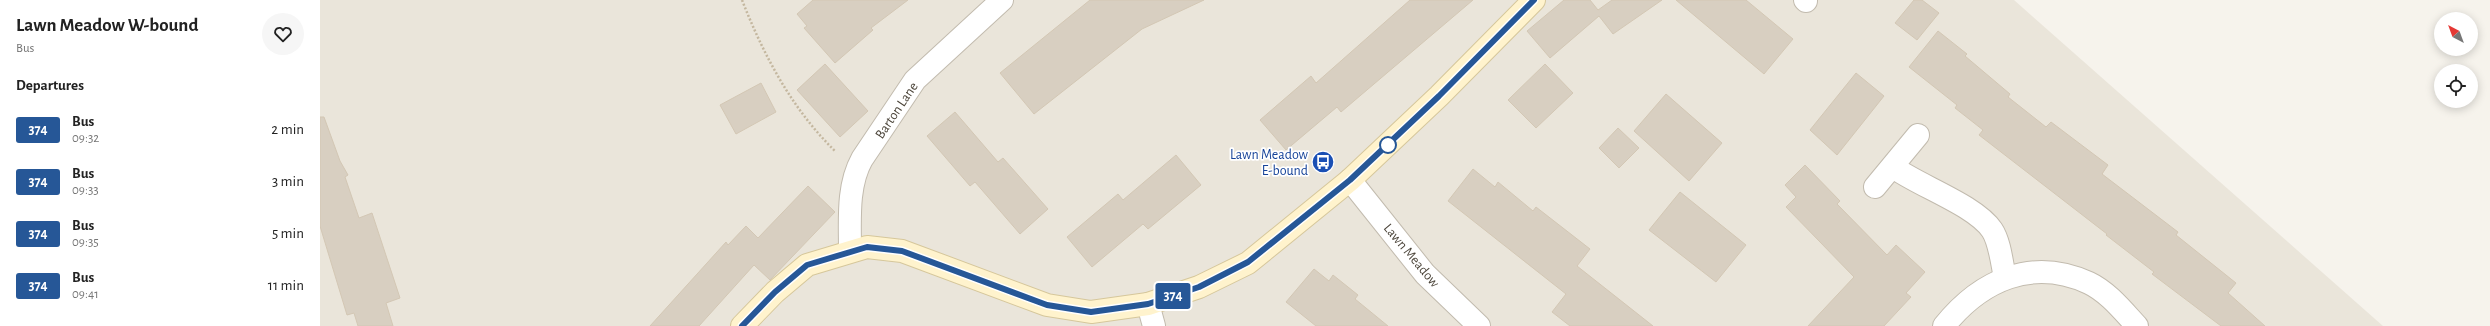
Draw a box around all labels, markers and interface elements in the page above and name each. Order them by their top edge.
north arrow [2434,12,2478,56]
map controls [2434,12,2478,108]
button: heart [262,13,304,55]
text: Lawn Meadow W-bound [16,16,198,35]
text: Bus [16,42,34,55]
button: locate [2434,64,2478,108]
text: Departures [16,78,84,93]
street label: Barton Lane [873,80,921,141]
text: Bus [72,114,94,129]
text: 2 min [271,122,304,137]
text: 374 [28,123,48,137]
text: 09:32 [72,132,99,145]
unlabelled marker [1379,136,1397,154]
place label: Lawn Meadow E-bound [1230,148,1309,178]
bus stop icon: Lawn Meadow E-bound [1310,149,1336,175]
text: Bus [72,166,94,181]
text: 3 min [272,174,304,189]
text: 374 [28,175,48,189]
text: 09:33 [72,184,99,197]
text: Bus [72,218,94,233]
street label: Lawn Meadow [1381,221,1442,290]
text: 5 min [272,226,304,241]
text: 374 [28,227,48,241]
text: 09:35 [72,236,99,249]
text: Bus [72,270,94,285]
text: 11 min [268,278,304,293]
text: 374 [28,279,48,293]
line badge: 374 [1150,283,1196,309]
text: 09:41 [72,288,99,301]
text: 374 [1163,289,1183,303]

